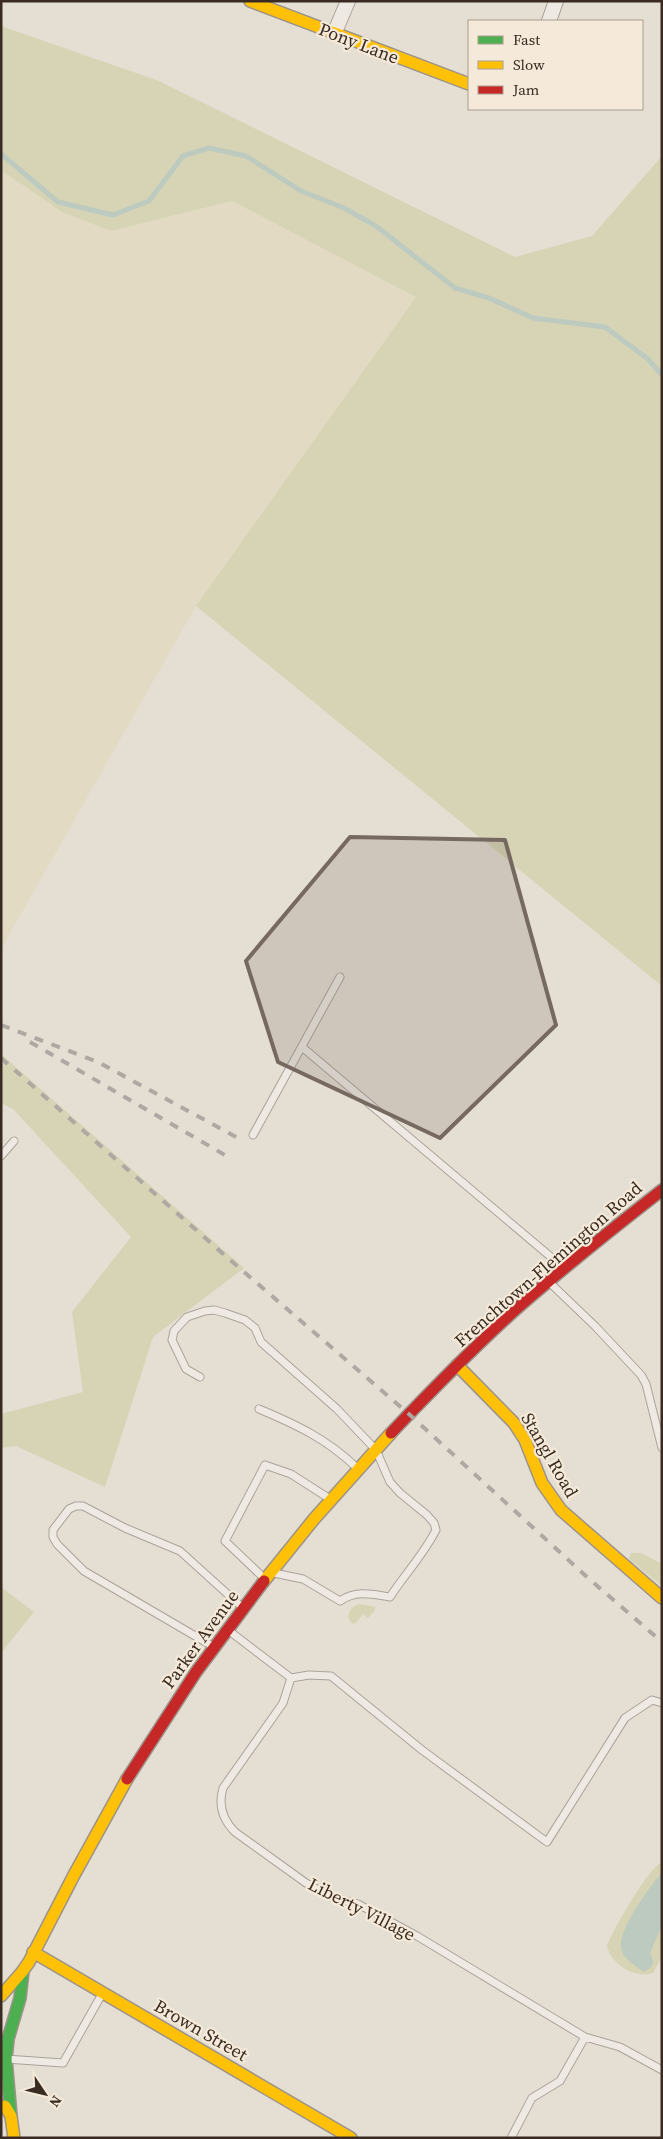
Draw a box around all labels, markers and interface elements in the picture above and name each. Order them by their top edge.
street label: Pony Lane [315,16,403,70]
legend [468,20,643,110]
text: Fast [513,29,540,50]
text: Slow [513,54,545,75]
text: Jam [512,79,540,100]
street label: Frenchtown-Flemington Road [449,1175,647,1353]
street label: Stangl Road [516,1408,584,1502]
street label: Parker Avenue [156,1584,244,1694]
street label: Liberty Village [304,1871,420,1947]
street label: Brown Street [150,1993,252,2067]
north arrow [20,2069,70,2119]
text: N [45,2092,67,2111]

